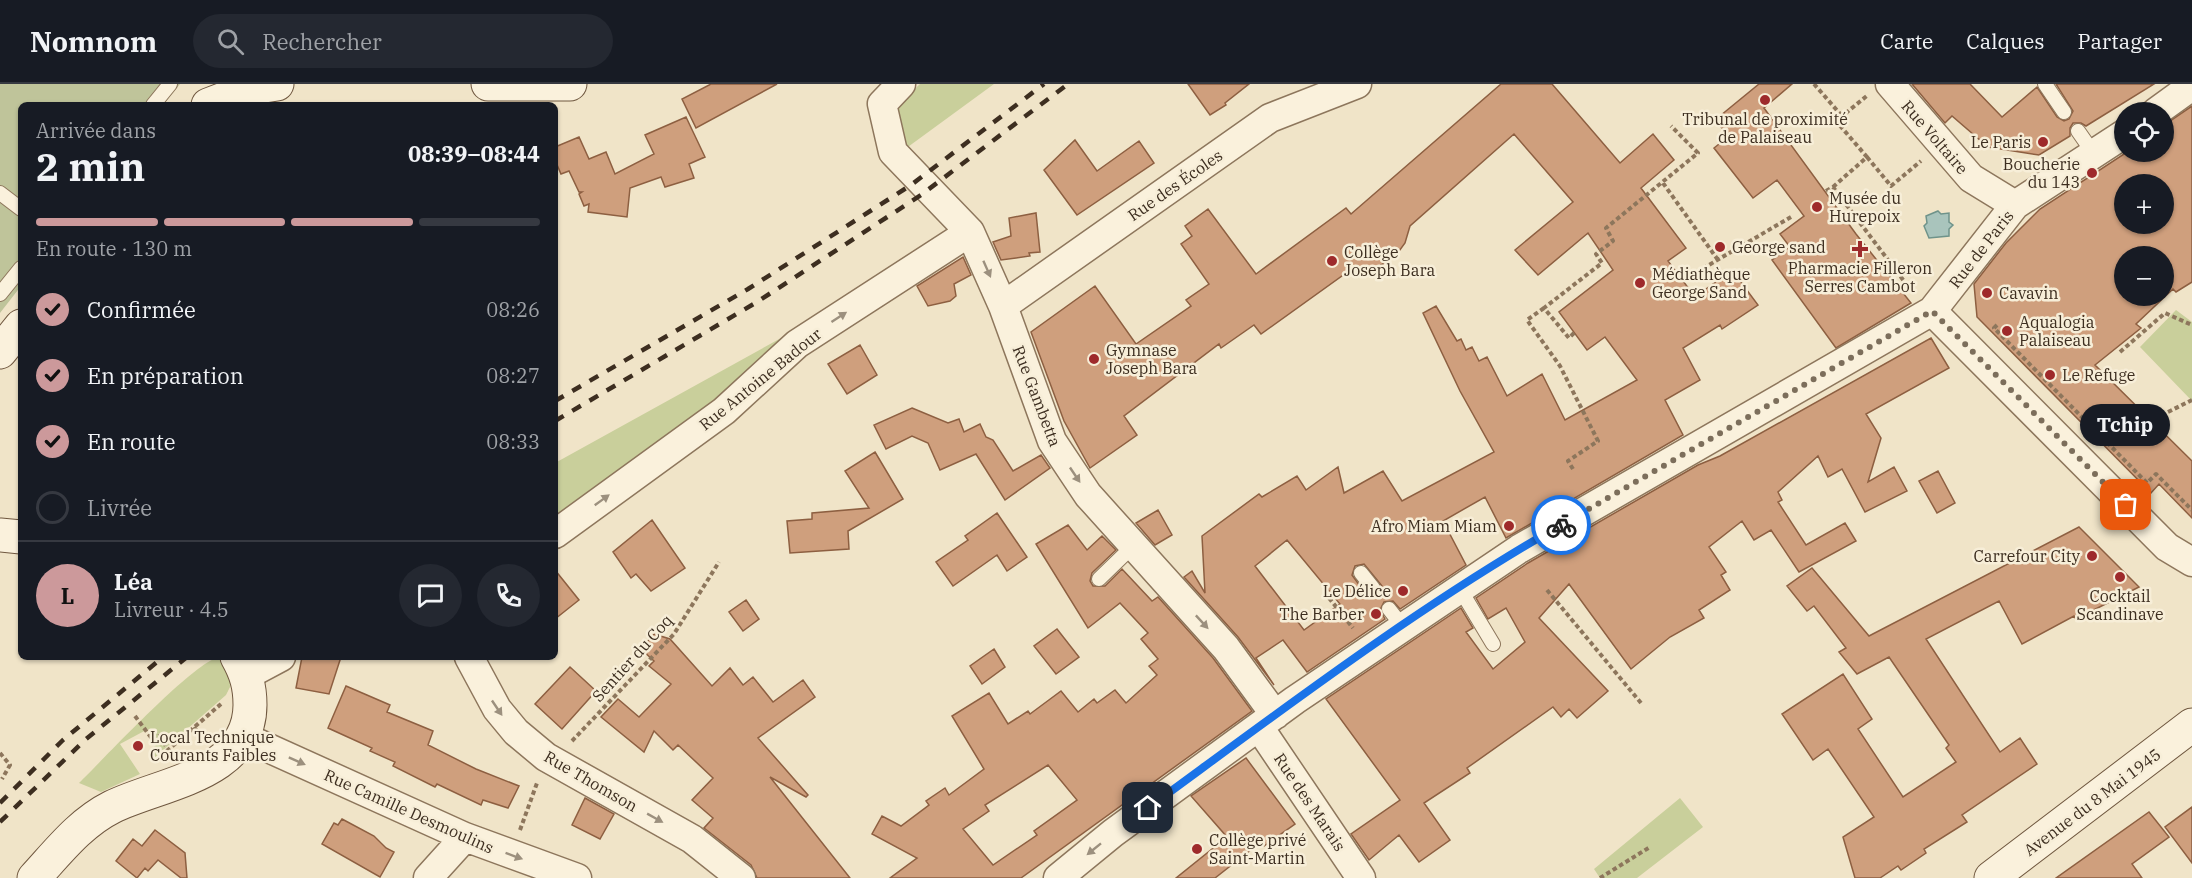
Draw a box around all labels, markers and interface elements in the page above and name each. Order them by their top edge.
search box [193,14,613,68]
text: Nomnom [30,23,157,60]
icon: search [214,25,247,58]
text: Rechercher [262,27,382,56]
text: Carte [1880,27,1933,55]
text: Calques [1966,27,2045,55]
text: Partager [2078,27,2162,55]
marker: Tribunal de proximité de Palaiseau [1758,93,1772,107]
street label: Rue Voltaire [1897,96,1973,178]
map controls [2114,102,2174,306]
button: locate [2114,102,2174,162]
place label: Tribunal de proximité de Palaiseau [1682,109,1848,147]
text: Arrivée dans [36,117,156,144]
place label: Le Paris [1971,132,2031,152]
marker: Le Paris [2036,135,2050,149]
text: 08:39–08:44 [408,139,540,168]
text: 2 min [36,141,145,192]
street label: Rue des Écoles [1123,144,1226,225]
place label: Boucherie du 143 [2003,154,2080,192]
marker: Boucherie du 143 [2085,166,2099,180]
button: + [2114,174,2174,234]
place label: Musée du Hurepoix [1829,188,1901,226]
marker: Musée du Hurepoix [1810,200,1824,214]
street label: Rue de Paris [1944,206,2018,292]
text: En route · 130 m [36,235,192,262]
place label: George sand [1732,237,1826,257]
marker: George sand [1713,240,1727,254]
place label: Collège Joseph Bara [1344,242,1436,280]
marker: Pharmacie Filleron Serres Cambot [1853,242,1867,256]
button: − [2114,246,2174,306]
marker: Collège Joseph Bara [1325,254,1339,268]
place label: Pharmacie Filleron Serres Cambot [1788,258,1932,296]
one-way arrow [982,261,991,278]
place label: Médiathèque George Sand [1652,264,1750,302]
marker: Médiathèque George Sand [1633,276,1647,290]
place label: Cavavin [1999,283,2058,303]
marker: Cavavin [1980,286,1994,300]
icon: check [36,293,69,326]
text: Confirmée [87,295,196,324]
text: 08:26 [486,296,540,323]
one-way arrow [831,311,847,323]
place label: Aqualogia Palaiseau [2019,312,2095,350]
street label: Rue Antoine Badour [695,324,825,434]
marker: Aqualogia Palaiseau [2000,324,2014,338]
place label: Gymnase Joseph Bara [1106,340,1198,378]
street label: Rue Gambetta [1009,343,1066,450]
marker: Gymnase Joseph Bara [1087,352,1101,366]
icon: check [36,359,69,392]
text: En préparation [87,361,244,390]
text: 08:27 [486,362,540,389]
place label: Le Refuge [2062,365,2135,385]
marker: Le Refuge [2043,368,2057,382]
callout: Tchip [2081,403,2171,445]
text: Tchip [2097,411,2153,438]
icon: check [36,425,69,458]
text: En route [87,427,176,456]
text: 08:33 [486,428,540,455]
one-way arrow [1069,467,1081,483]
pin [2100,479,2151,530]
icon: bag [2109,488,2142,521]
text: Livrée [87,493,152,522]
one-way arrow [594,494,610,506]
courier [1531,495,1591,555]
icon: bike [1545,509,1578,542]
place label: Afro Miam Miam [1371,516,1497,536]
marker: Afro Miam Miam [1502,519,1516,533]
place label: Carrefour City [1974,546,2080,566]
marker: Carrefour City [2085,549,2099,563]
button: chat [399,564,462,627]
button: phone [477,564,540,627]
text: Léa [114,567,153,596]
marker: Cocktail Scandinave [2113,570,2127,584]
text: L [61,581,74,610]
place label: Le Délice [1323,581,1391,601]
marker: Le Délice [1396,584,1410,598]
place label: Cocktail Scandinave [2076,586,2164,624]
text: Livreur · 4.5 [114,596,229,623]
place label: The Barber [1279,604,1364,624]
marker: The Barber [1369,607,1383,621]
street label: Sentier du Coq [588,610,677,706]
one-way arrow [1195,615,1209,629]
one-way arrow [492,700,503,716]
place label: Local Technique Courants Faibles [150,727,276,765]
marker: Local Technique Courants Faibles [131,739,145,753]
street label: Avenue du 8 Mai 1945 [2020,744,2164,860]
street label: Rue Thomson [541,746,641,816]
street label: Rue des Marais [1270,749,1350,855]
one-way arrow [288,757,306,767]
street label: Rue Camille Desmoulins [321,764,497,858]
pin [1122,782,1173,833]
icon: home [1131,791,1164,824]
one-way arrow [647,813,664,823]
place label: Collège privé Saint-Martin [1209,830,1306,868]
one-way arrow [1087,842,1102,855]
marker: Collège privé Saint-Martin [1190,842,1204,856]
one-way arrow [506,851,524,861]

